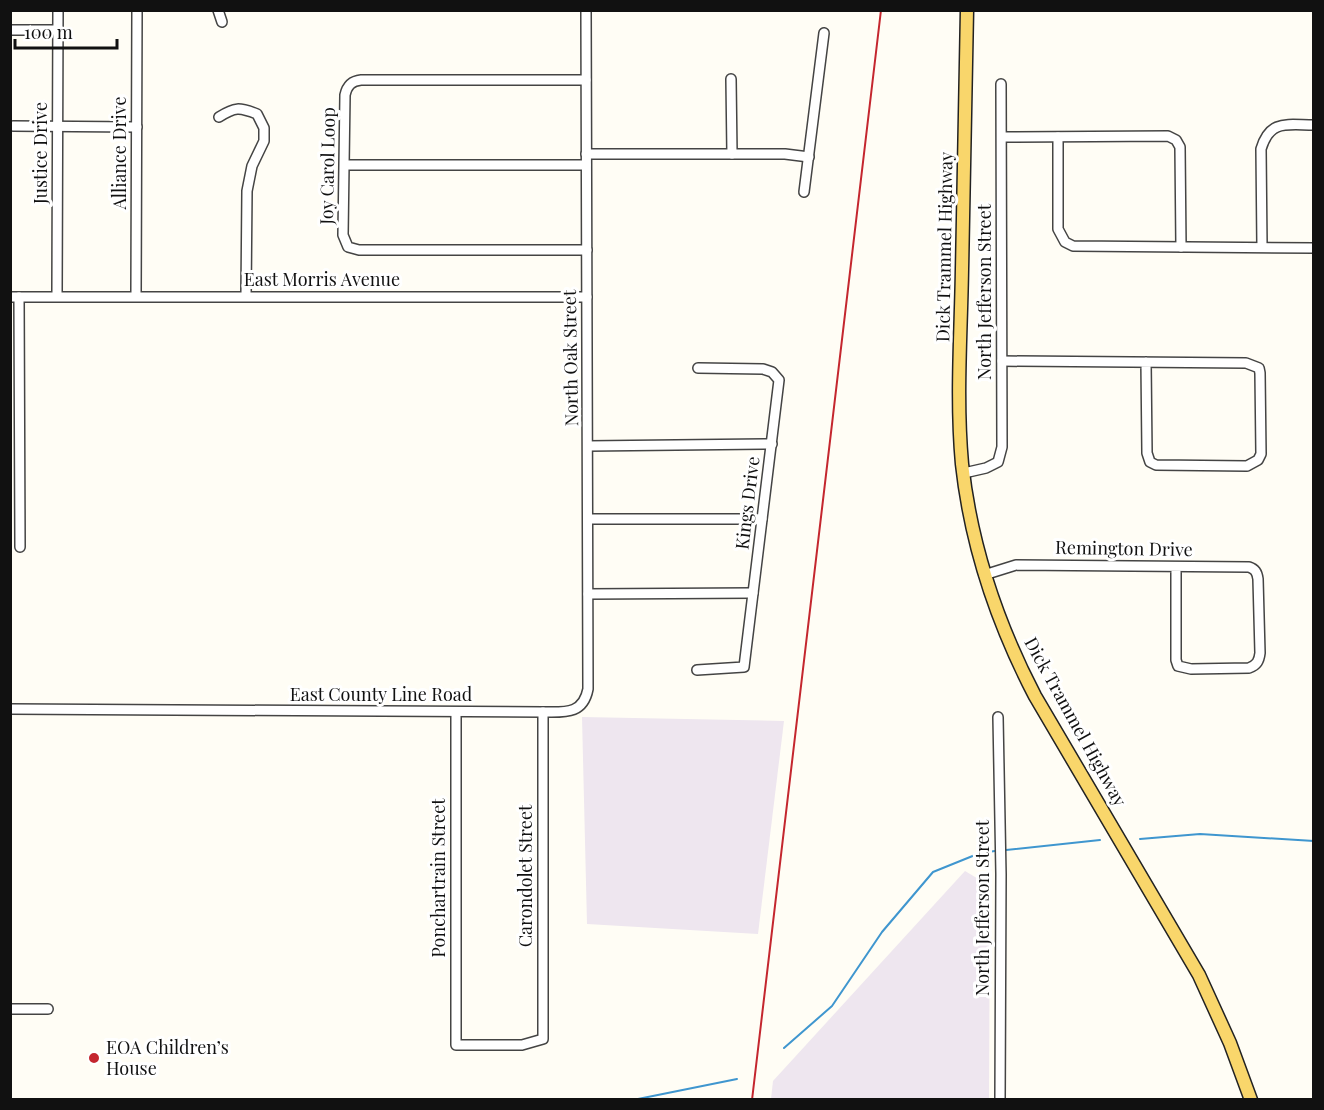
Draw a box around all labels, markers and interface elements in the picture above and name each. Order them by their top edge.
scale bar [15,12,117,50]
text: 100 m [24,20,73,44]
street label: Alliance Drive [107,96,131,211]
street label: Justice Drive [28,102,52,205]
street label: Joy Carol Loop [314,107,340,226]
street label: Dick Trammel Highway [930,152,958,342]
street label: North Jefferson Street [972,203,996,380]
street label: East Morris Avenue [244,267,400,291]
street label: North Oak Street [557,289,583,426]
street label: Kings Drive [729,455,765,551]
street label: Remington Drive [1055,535,1193,561]
street label: Dick Trammel Highway [1019,633,1132,810]
street label: East County Line Road [290,682,473,706]
street label: Ponchartrain Street [426,798,450,958]
street label: Carondolet Street [513,804,537,947]
street label: North Jefferson Street [970,819,994,996]
place label: EOA Children’s House [106,1035,229,1080]
marker: EOA Children’s House [87,1051,101,1065]

